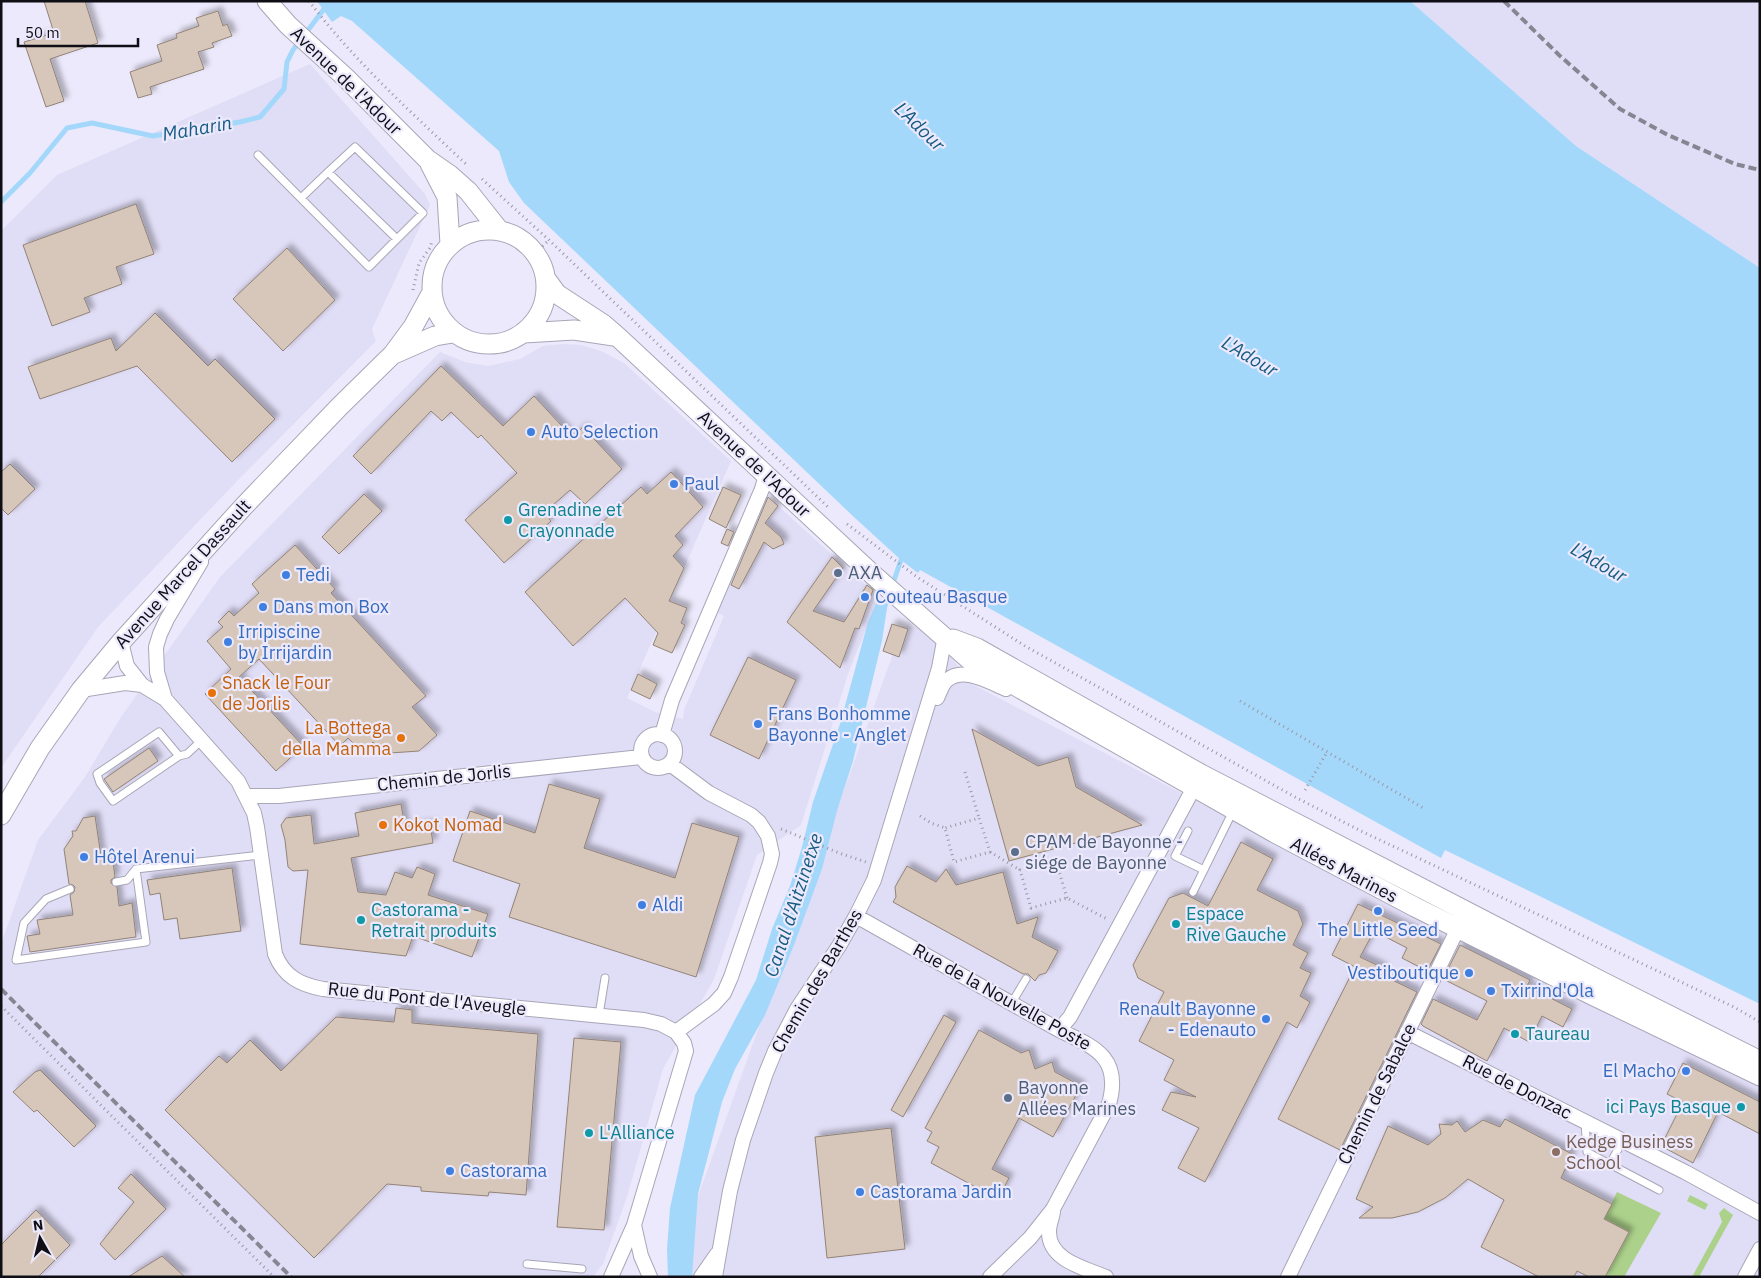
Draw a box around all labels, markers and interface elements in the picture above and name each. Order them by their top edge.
scale bar [18,15,138,47]
street label: Avenue de l'Adour [286,22,407,140]
text: 50 m [25,23,60,42]
water label: L'Adour [890,96,951,157]
water label: Maharin [160,110,234,146]
water label: L'Adour [1218,330,1283,383]
street label: Avenue de l'Adour [693,405,816,522]
place label: Auto Selection [541,420,659,443]
marker: Auto Selection [525,426,537,438]
place label: Paul [684,472,720,495]
marker: Paul [668,478,680,490]
street label: Avenue Marcel Dassault [109,494,256,653]
place label: Grenadine et Crayonnade [518,498,622,542]
marker: Grenadine et Crayonnade [502,514,514,526]
water label: L'Adour [1567,536,1632,588]
place label: AXA [848,561,883,584]
place label: Tedi [296,563,330,586]
marker: AXA [832,567,844,579]
marker: Tedi [280,569,292,581]
place label: Couteau Basque [875,585,1007,608]
marker: Couteau Basque [859,591,871,603]
place label: Dans mon Box [273,595,389,618]
marker: Dans mon Box [257,601,269,613]
place label: Irripiscine by Irrijardin [238,620,332,664]
marker: Irripiscine by Irrijardin [222,636,234,648]
place label: Snack le Four de Jorlis [222,671,331,715]
marker: Snack le Four de Jorlis [206,687,218,699]
place label: Frans Bonhomme Bayonne - Anglet [768,702,911,746]
place label: La Bottega della Mamma [282,716,391,760]
marker: Frans Bonhomme Bayonne - Anglet [752,718,764,730]
marker: La Bottega della Mamma [395,732,407,744]
street label: Chemin de Jorlis [376,759,512,796]
place label: Kokot Nomad [393,813,502,836]
marker: Kokot Nomad [377,819,389,831]
water label: Canal d'Aitzinetxe [758,830,828,980]
place label: CPAM de Bayonne - siége de Bayonne [1025,830,1183,874]
street label: Allées Marines [1287,832,1402,907]
place label: Hôtel Arenui [94,845,195,868]
marker: CPAM de Bayonne - siége de Bayonne [1009,846,1021,858]
marker: Hôtel Arenui [78,851,90,863]
place label: Aldi [652,893,683,916]
place label: Castorama - Retrait produits [371,898,497,942]
marker: Aldi [636,899,648,911]
place label: Espace Rive Gauche [1186,902,1286,946]
street label: Chemin des Barthes [766,905,867,1057]
marker: The Little Seed [1372,905,1384,917]
marker: Castorama - Retrait produits [355,914,367,926]
marker: Espace Rive Gauche [1170,918,1182,930]
place label: The Little Seed [1318,918,1438,941]
street label: Rue de la Nouvelle Poste [909,938,1095,1055]
place label: Vestiboutique [1347,961,1459,984]
marker: Vestiboutique [1463,967,1475,979]
street label: Rue du Pont de l'Aveugle [327,977,528,1020]
place label: Txirrind'Ola [1501,979,1594,1002]
marker: Txirrind'Ola [1485,985,1497,997]
place label: Renault Bayonne - Edenauto [1119,997,1256,1041]
marker: Renault Bayonne - Edenauto [1260,1013,1272,1025]
street label: Chemin de Sabalce [1332,1019,1421,1168]
place label: Taureau [1525,1022,1590,1045]
marker: Taureau [1509,1028,1521,1040]
street label: Rue de Donzac [1459,1049,1576,1124]
place label: El Macho [1603,1059,1676,1082]
marker: El Macho [1680,1065,1692,1077]
place label: Bayonne Allées Marines [1018,1076,1136,1120]
marker: Bayonne Allées Marines [1002,1092,1014,1104]
place label: ici Pays Basque [1606,1095,1731,1118]
marker: ici Pays Basque [1735,1101,1747,1113]
place label: L'Alliance [599,1121,675,1144]
marker: L'Alliance [583,1127,595,1139]
place label: Kedge Business School [1566,1130,1694,1174]
marker: Kedge Business School [1550,1146,1562,1158]
place label: Castorama [460,1159,548,1182]
marker: Castorama [444,1165,456,1177]
place label: Castorama Jardin [870,1180,1012,1203]
marker: Castorama Jardin [854,1186,866,1198]
north arrow [15,1213,65,1263]
text: N [32,1216,44,1235]

